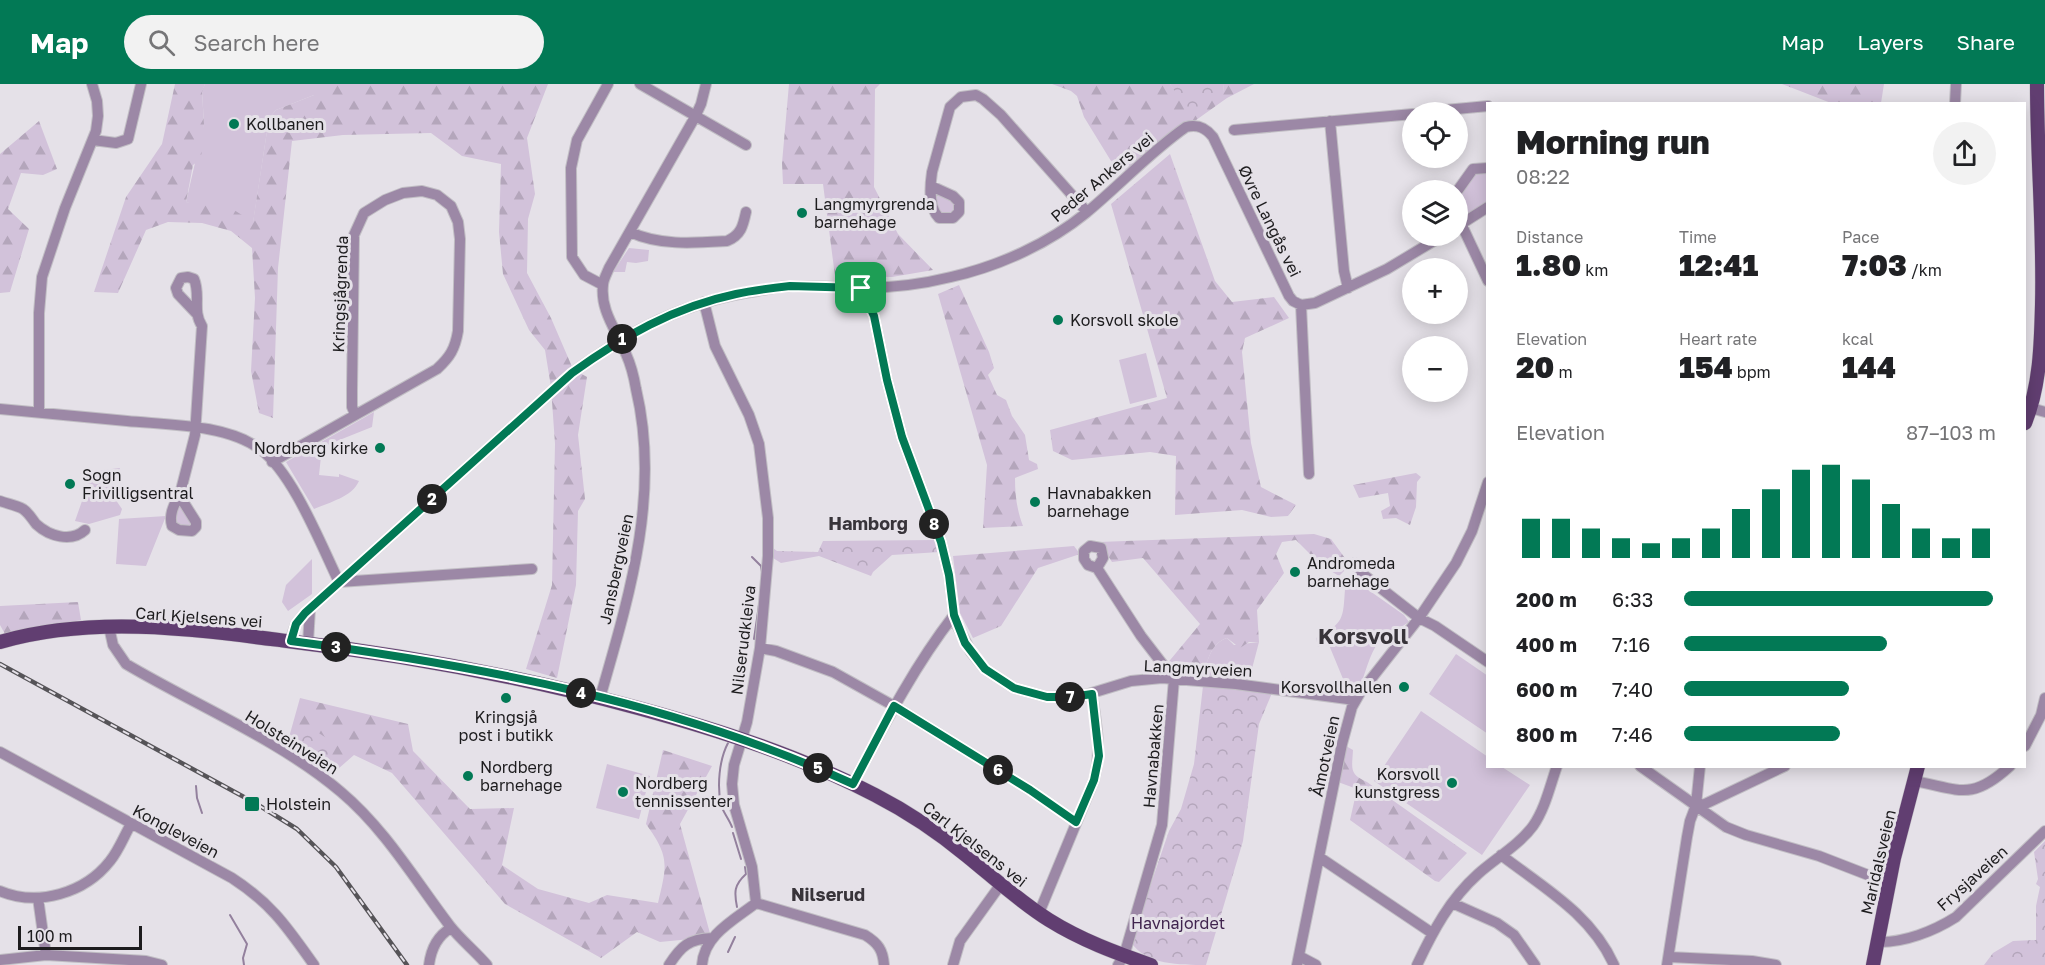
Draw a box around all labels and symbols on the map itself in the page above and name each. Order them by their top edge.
place label: Kollbanen [246,114,324,134]
marker: Kollbanen [227,117,241,131]
street label: Peder Ankers vei [1046,128,1158,226]
street label: Øvre Langås vei [1234,162,1306,280]
place label: Langmyrgrenda barnehage [814,194,935,232]
marker: Langmyrgrenda barnehage [795,206,809,220]
street label: Kringsjågrenda [328,235,352,353]
pin [835,262,886,313]
place label: Korsvoll skole [1070,310,1179,330]
marker: Korsvoll skole [1051,313,1065,327]
pin: 1 [607,324,637,354]
place label: Nordberg kirke [254,438,368,458]
marker: Nordberg kirke [373,441,387,455]
place label: Sogn Frivilligsentral [82,465,194,503]
marker: Sogn Frivilligsentral [63,477,77,491]
place label: Havnabakken barnehage [1047,483,1151,521]
pin: 2 [417,484,447,514]
marker: Havnabakken barnehage [1028,495,1042,509]
pin: 8 [919,509,949,539]
street label: Jansbergveien [595,512,637,626]
district label: Hamborg [828,512,908,534]
place label: Andromeda barnehage [1307,553,1395,591]
marker: Andromeda barnehage [1288,565,1302,579]
street label: Nilserudkleiva [726,584,760,696]
street label: Carl Kjelsens vei [135,603,263,631]
district label: Korsvoll [1318,622,1408,649]
pin: 3 [321,632,351,662]
street label: Langmyrveien [1143,655,1253,681]
place label: Korsvollhallen [1280,677,1392,697]
pin: 4 [566,678,596,708]
marker: Korsvollhallen [1397,680,1411,694]
pin: 7 [1055,682,1085,712]
marker: Kringsjå post i butikk [499,691,513,705]
street label: Havnabakken [1138,703,1168,809]
street label: Holsteinveien [242,705,342,779]
place label: Kringsjå post i butikk [459,707,553,745]
street label: Åmotveien [1307,714,1343,798]
pin: 5 [803,753,833,783]
pin: 6 [983,755,1013,785]
place label: Nordberg barnehage [480,757,562,795]
place label: Korsvoll kunstgress [1354,764,1440,802]
marker: Nordberg barnehage [461,769,475,783]
place label: Nordberg tennissenter [635,773,733,811]
marker: Korsvoll kunstgress [1445,776,1459,790]
marker: Nordberg tennissenter [616,785,630,799]
place label: Holstein [266,794,331,814]
marker: Holstein [243,795,261,813]
street label: Carl Kjelsens vei [919,797,1031,891]
street label: Kongleveien [129,800,223,862]
street label: Maridalsveien [1856,808,1900,916]
street label: Frysjaveien [1933,841,2011,915]
district label: Nilserud [791,883,865,905]
park label: Havnajordet [1131,913,1225,933]
scale bar [18,923,142,950]

